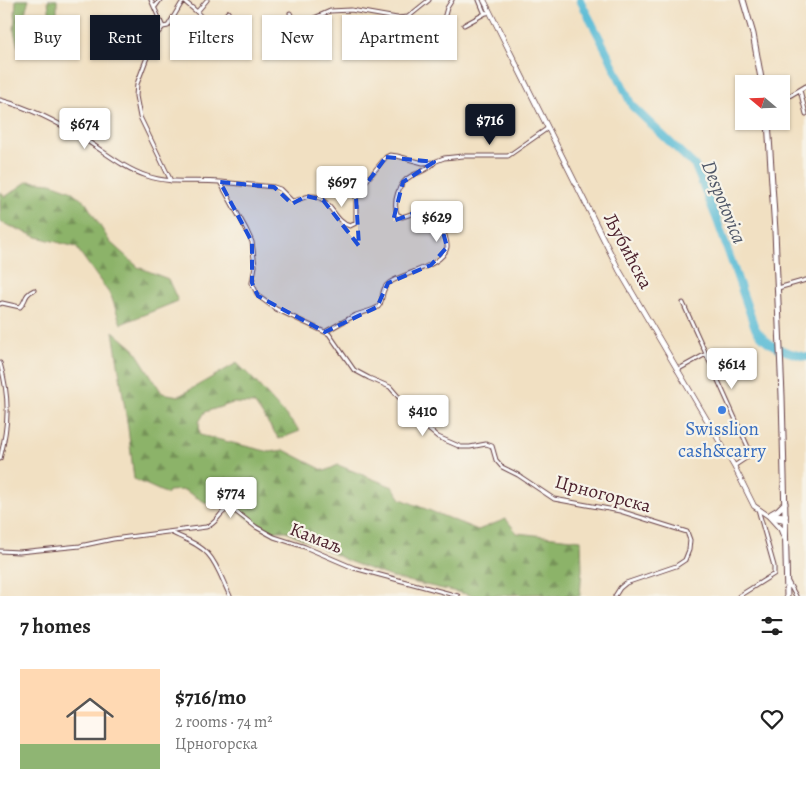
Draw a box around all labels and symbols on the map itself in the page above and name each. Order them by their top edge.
north arrow [735,75,790,130]
pin: $716 [460,104,520,146]
pin: $674 [55,108,115,150]
water label: Despotovica [695,156,753,248]
pin: $697 [312,166,372,208]
pin: $629 [407,200,467,243]
street label: Љубићска [597,208,659,294]
pin: $614 [702,348,762,390]
pin: $410 [393,394,453,437]
marker: Swisslion cash&carry [716,404,728,416]
place label: Swisslion cash&carry [678,416,766,464]
street label: Црногорска [552,469,654,519]
pin: $774 [201,476,261,519]
street label: Камаљ [286,516,346,560]

